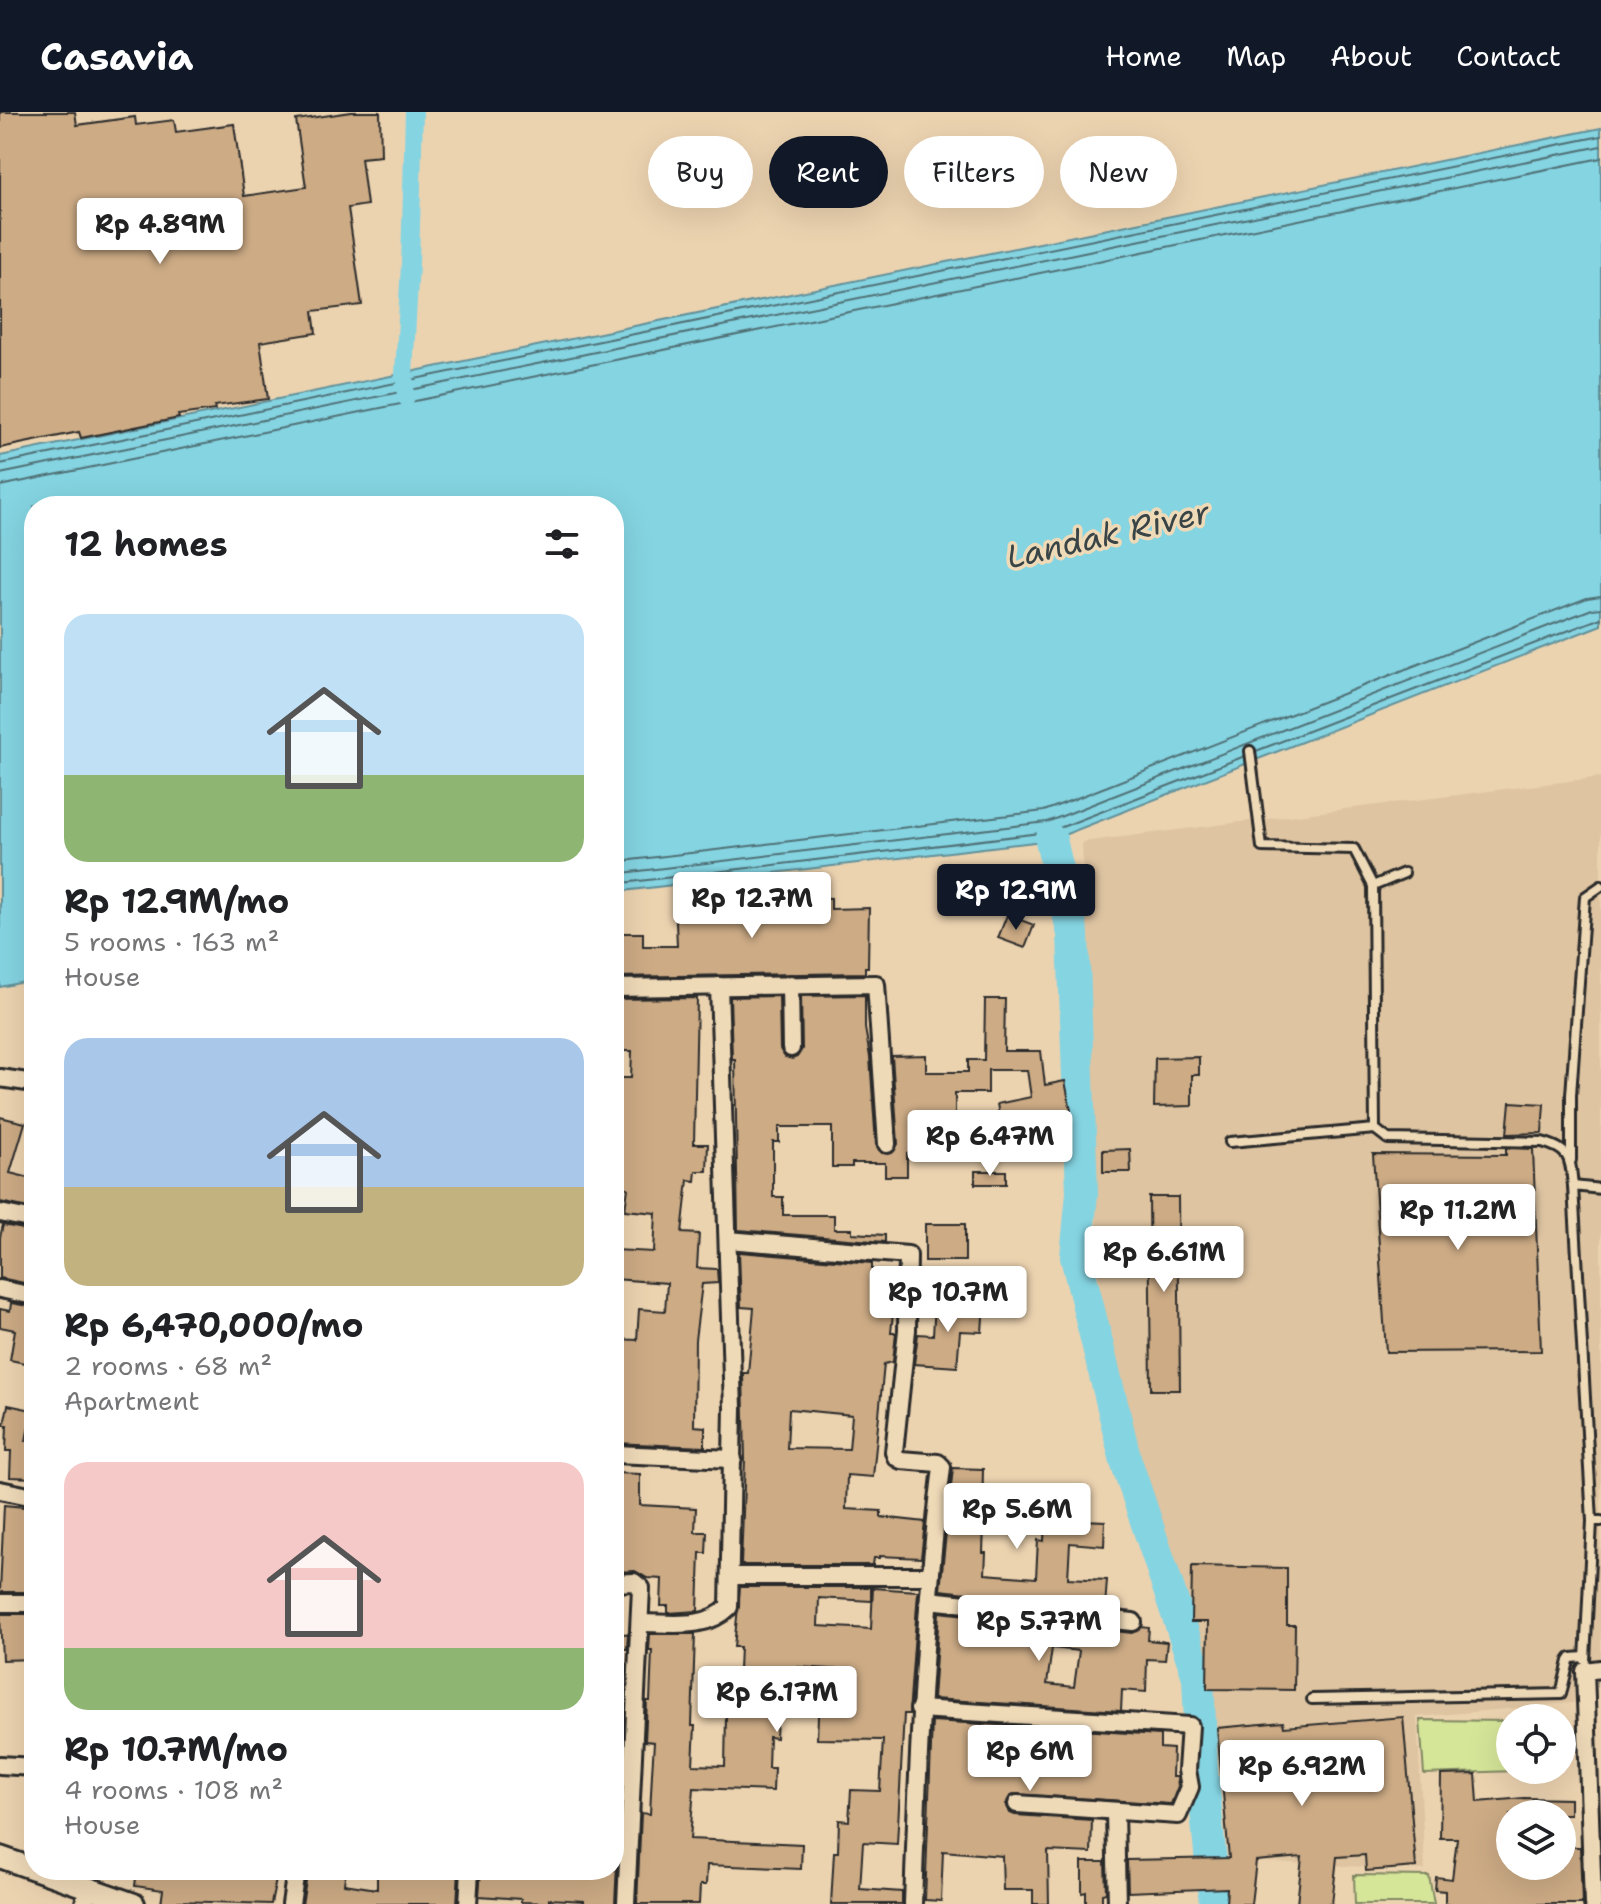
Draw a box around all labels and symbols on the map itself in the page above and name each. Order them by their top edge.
pin: Rp 4.89M [77,198,243,266]
water label: Landak River [1002,490,1215,578]
pin: Rp 12.9M [933,864,1099,932]
pin: Rp 12.7M [669,872,835,940]
pin: Rp 6.47M [907,1110,1073,1178]
pin: Rp 11.2M [1375,1184,1541,1252]
pin: Rp 6.61M [1081,1226,1247,1294]
pin: Rp 10.7M [865,1266,1031,1334]
pin: Rp 5.6M [943,1483,1091,1551]
pin: Rp 5.77M [956,1595,1122,1663]
pin: Rp 6.17M [694,1666,860,1734]
pin: Rp 6M [974,1725,1086,1793]
pin: Rp 6.92M [1219,1740,1385,1808]

